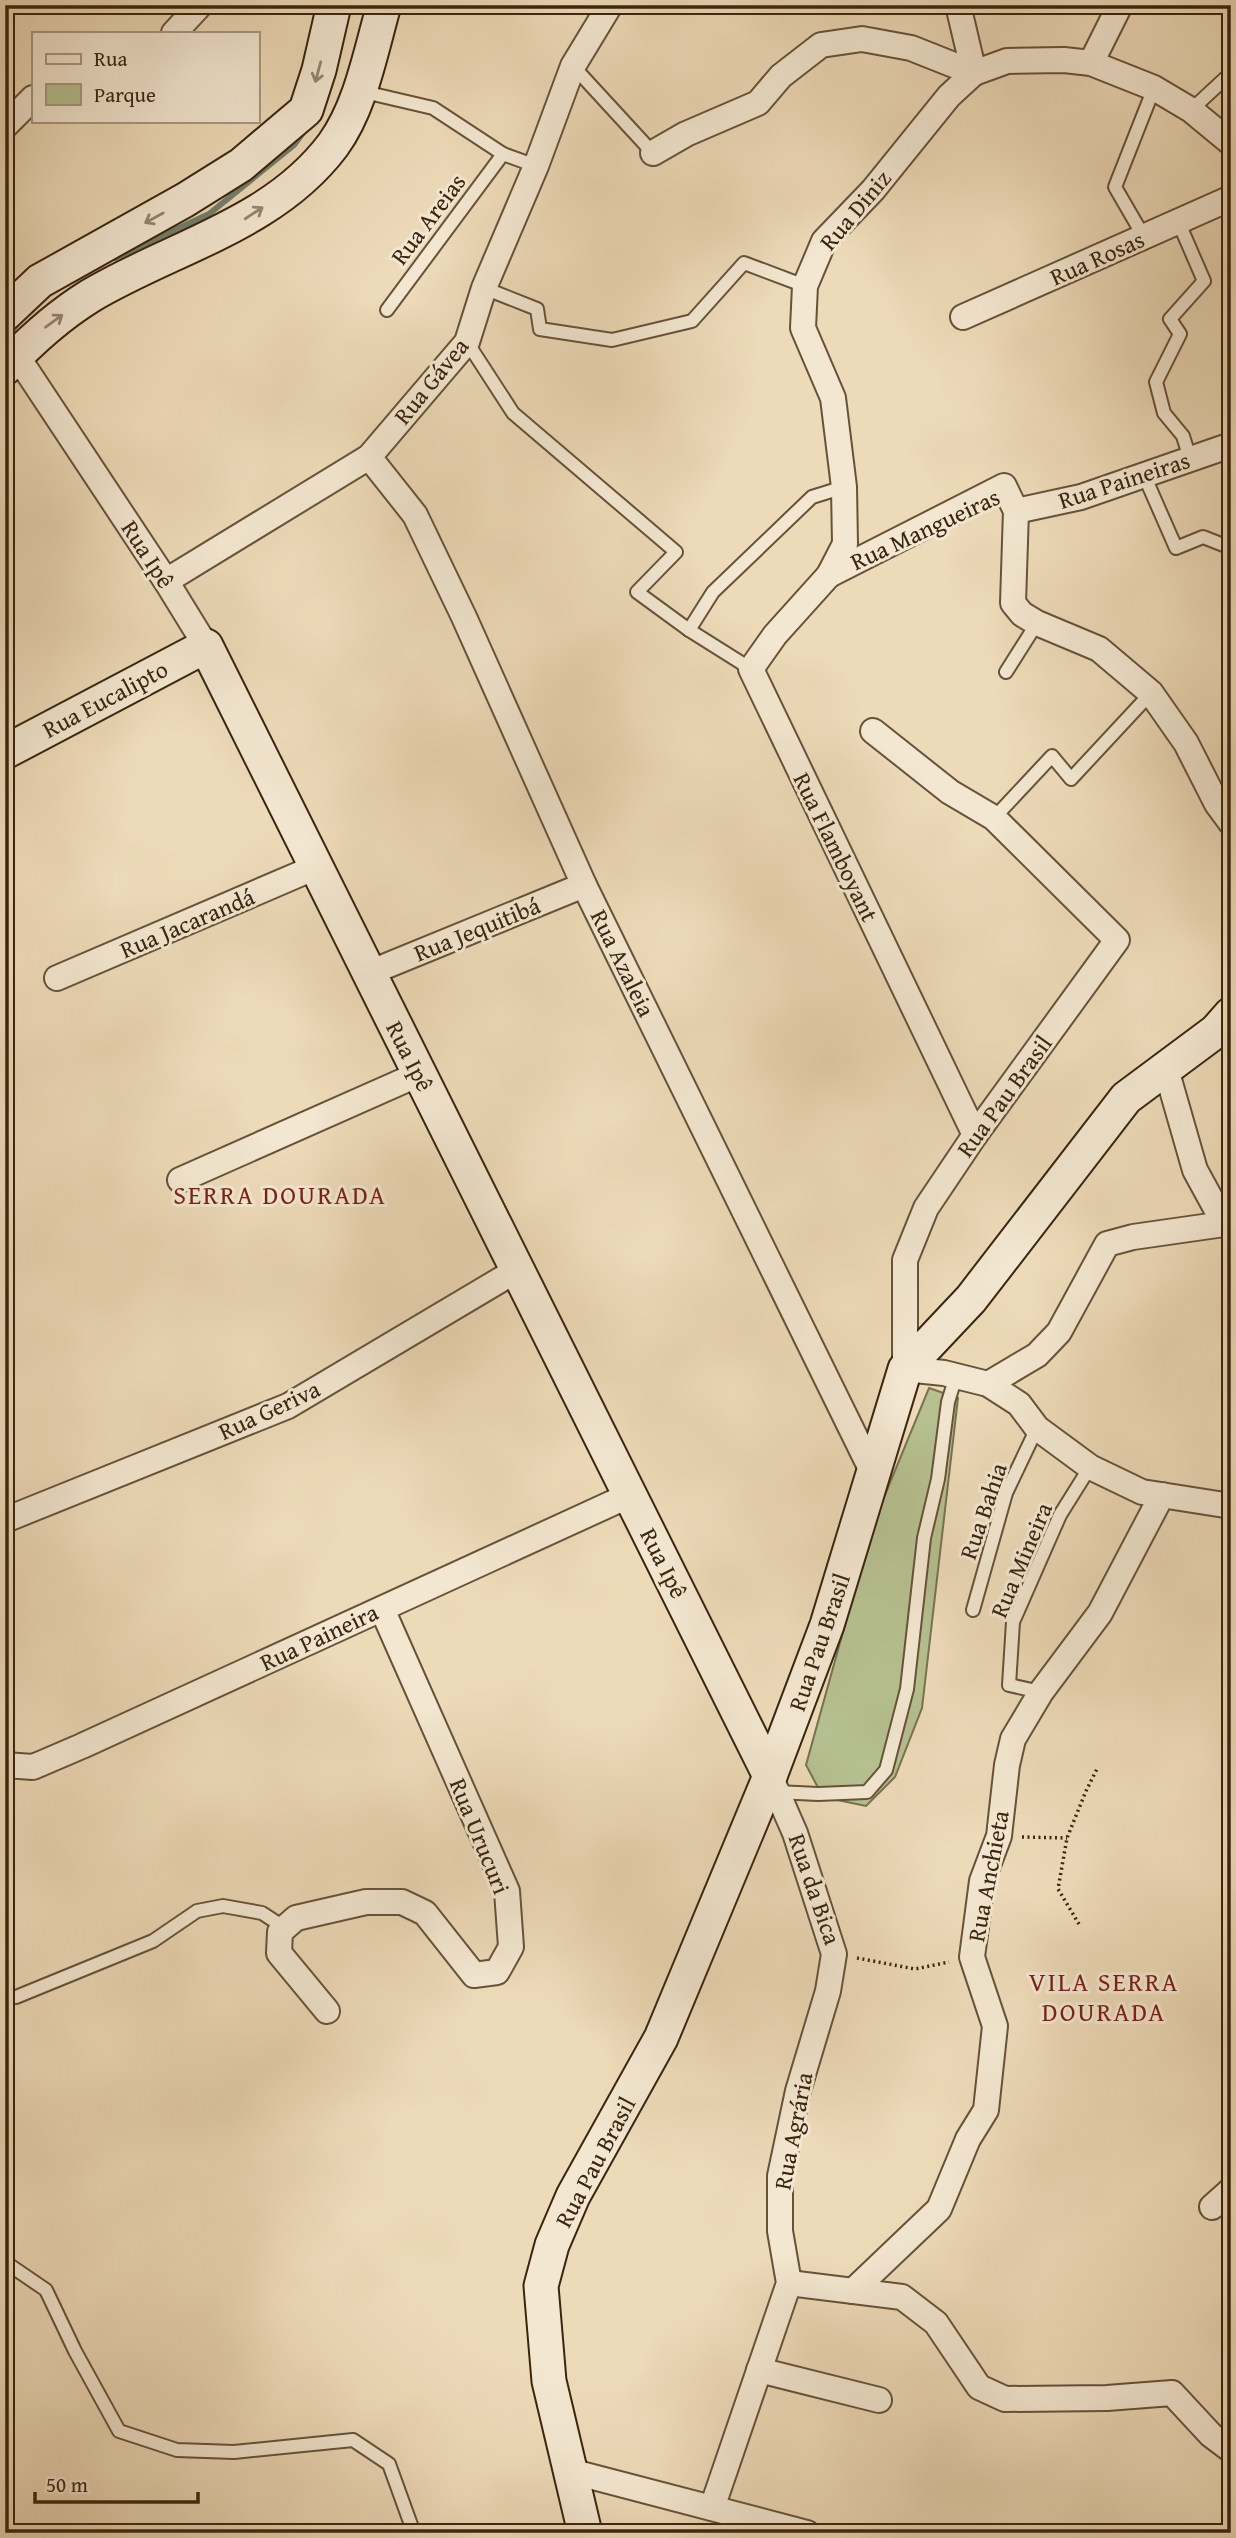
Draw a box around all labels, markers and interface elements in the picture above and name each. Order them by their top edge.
legend [32,32,259,122]
text: Rua [94,43,127,74]
one-way arrow [311,60,324,82]
text: Parque [94,79,156,110]
street label: Rua Diniz [811,162,899,258]
street label: Rua Areias [382,166,474,272]
one-way arrow [244,206,263,220]
one-way arrow [144,211,164,225]
street label: Rua Rosas [1044,222,1150,294]
one-way arrow [44,314,63,328]
street label: Rua Gávea [385,329,477,432]
street label: Rua Paineiras [1054,442,1194,518]
street label: Rua Mangueiras [844,479,1006,579]
street label: Rua Ipê [113,513,183,595]
street label: Rua Eucalipto [36,651,174,747]
street label: Rua Flamboyant [785,766,888,928]
street label: Rua Jacarandá [114,879,260,967]
street label: Rua Jequitibá [409,888,546,970]
street label: Rua Azaleia [582,903,664,1023]
street label: Rua Ipê [377,1015,443,1097]
street label: Rua Pau Brasil [948,1027,1060,1164]
district label: SERRA DOURADA [173,1175,387,1214]
street label: Rua Geriva [213,1371,326,1449]
street label: Rua Bahia [950,1457,1016,1564]
street label: Rua Mineira [981,1496,1061,1623]
street label: Rua Ipê [631,1522,697,1604]
street label: Rua Pau Brasil [779,1568,859,1716]
street label: Rua Paineira [254,1594,384,1680]
street label: Rua Urucuri [441,1773,519,1900]
street label: Rua Anchieta [958,1807,1018,1945]
street label: Rua da Bica [780,1829,851,1950]
district label: VILA SERRA DOURADA [1029,1962,1179,2031]
street label: Rua Agrária [764,2069,822,2193]
street label: Rua Pau Brasil [546,2090,644,2234]
scale bar [35,2461,198,2505]
text: 50 m [46,2469,88,2500]

